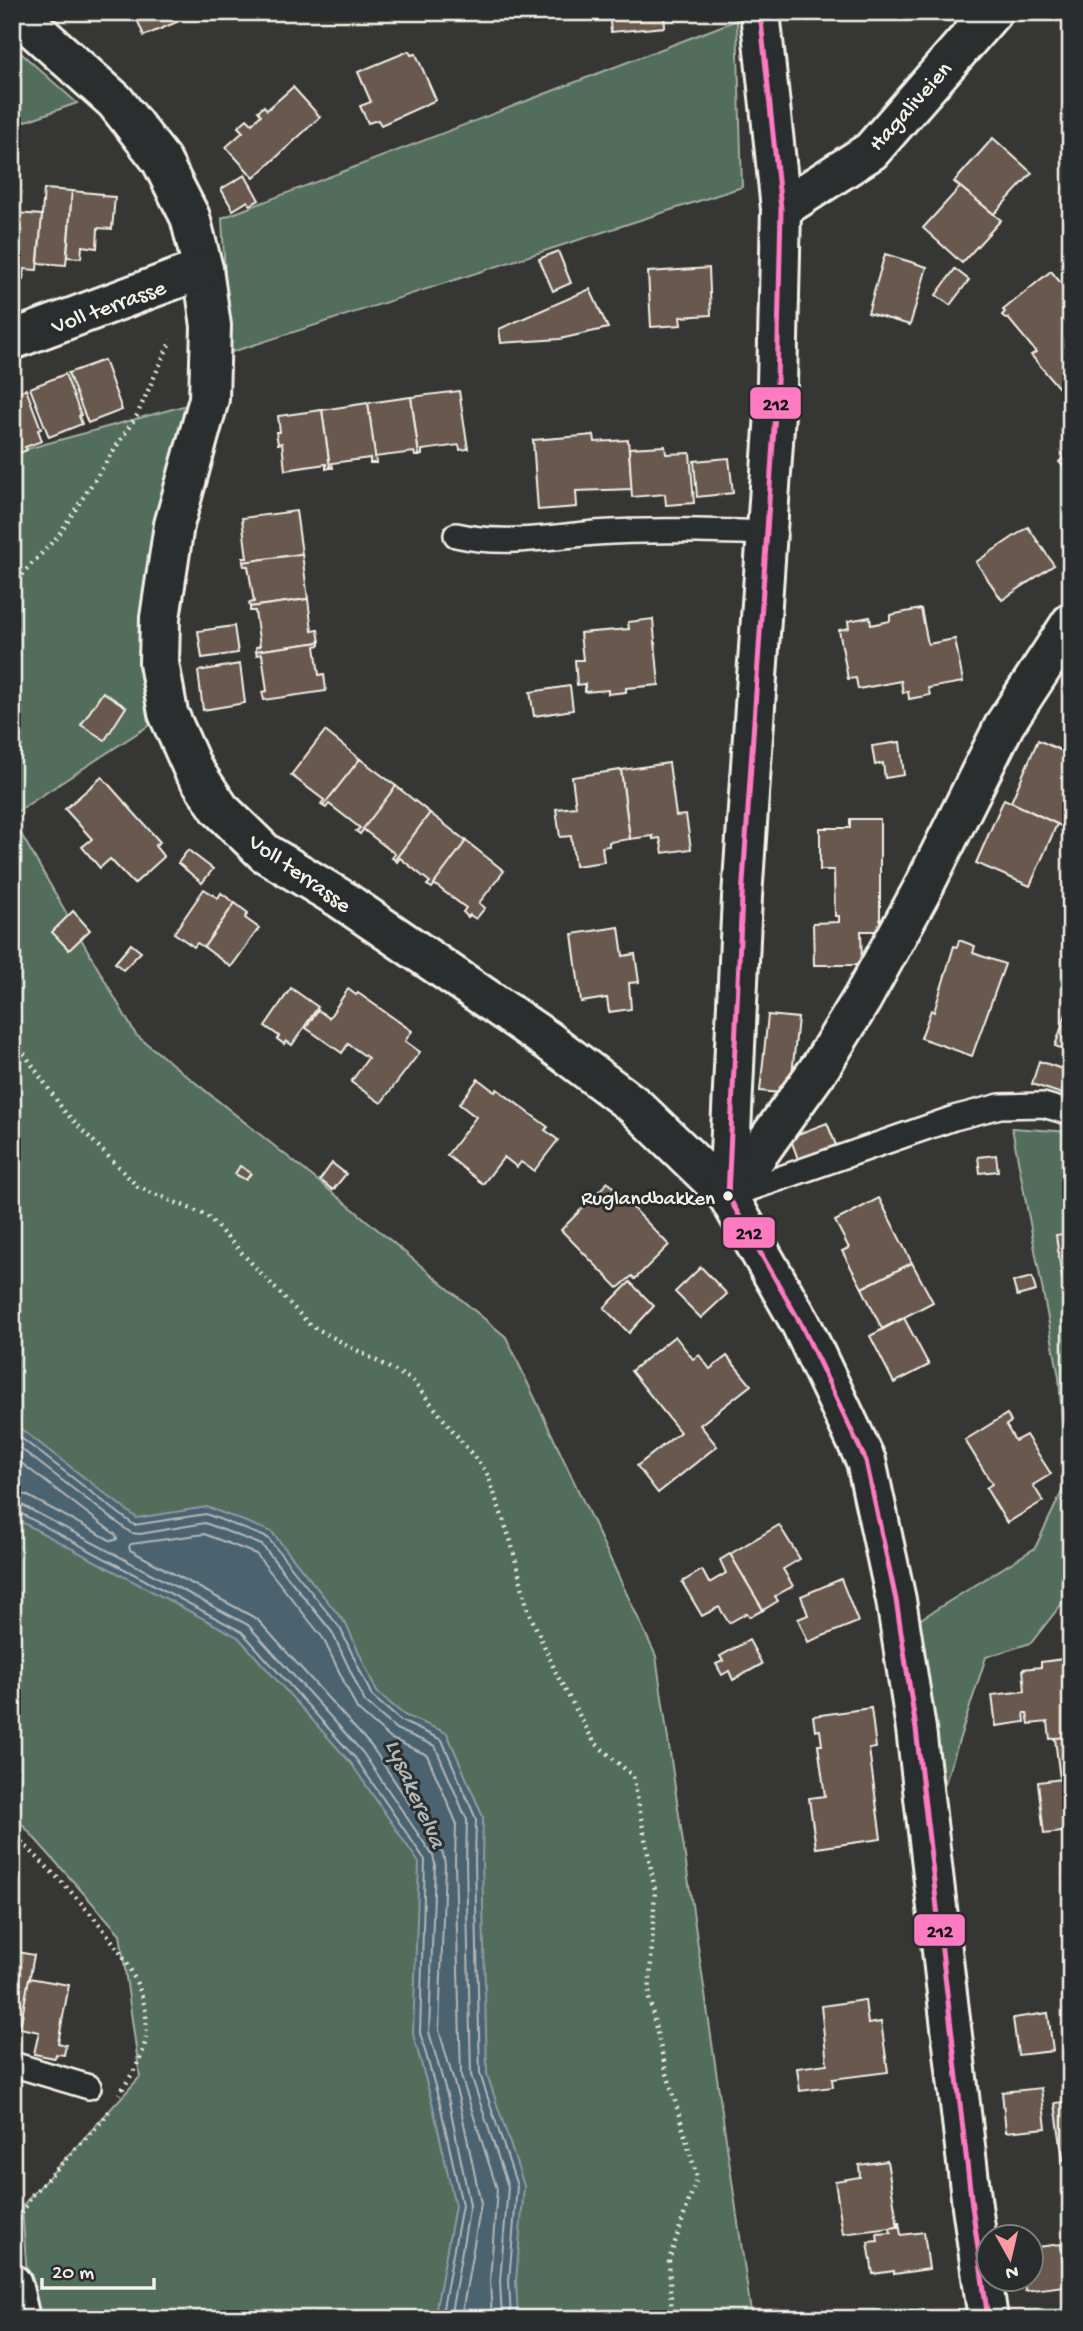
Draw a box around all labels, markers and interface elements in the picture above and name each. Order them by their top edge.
street label: Hagaliveien [864,57,959,158]
street label: Voll terrasse [48,275,171,342]
line badge: 212 [749,386,802,420]
text: 212 [763,395,790,418]
street label: Voll terrasse [242,829,357,921]
place label: Ruglandbakken [581,1188,715,1213]
marker: Ruglandbakken [721,1189,735,1203]
line badge: 212 [722,1216,776,1249]
text: 212 [736,1224,763,1247]
water label: Lysakerelva [377,1736,451,1855]
line badge: 212 [913,1913,966,1947]
text: 212 [927,1922,954,1945]
north arrow [974,2222,1044,2292]
scale bar [42,2247,154,2291]
text: N [1004,2259,1020,2284]
text: 20 m [52,2262,94,2287]

